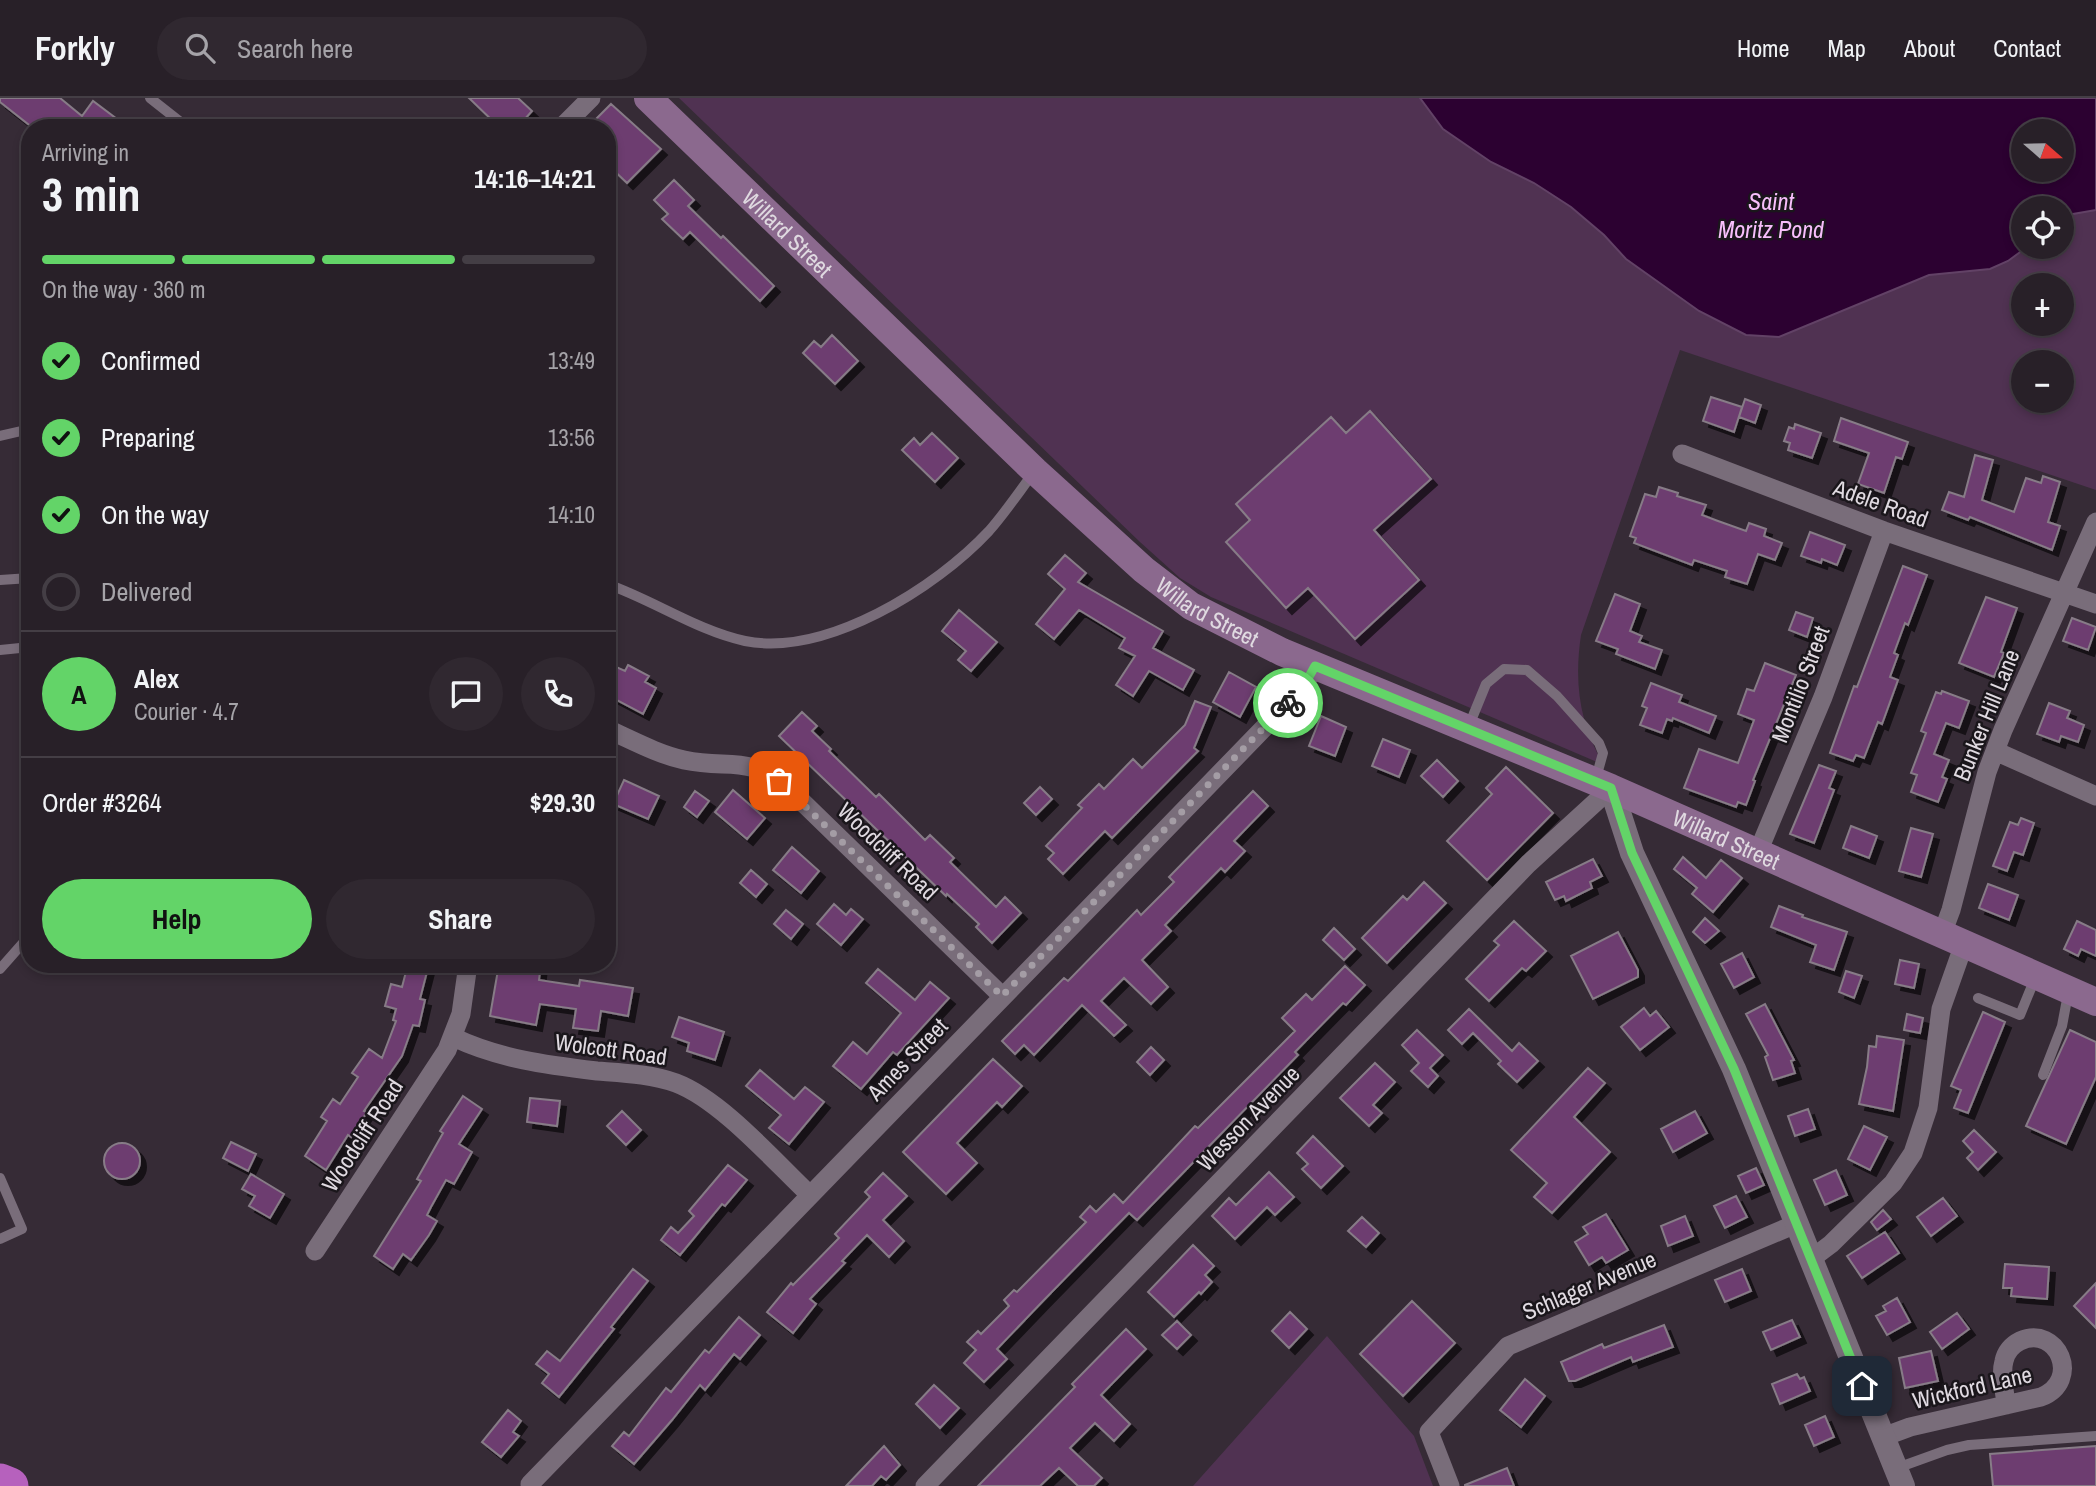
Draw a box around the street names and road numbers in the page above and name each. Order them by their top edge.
street label: Willard Street [736,182,840,283]
street label: Adele Road [1828,471,1933,534]
street label: Willard Street [1150,569,1264,653]
street label: Montilio Street [1764,621,1836,747]
street label: Bunker Hill Lane [1946,645,2026,785]
street label: Woodcliff Road [831,795,945,907]
street label: Willard Street [1668,802,1785,876]
street label: Ames Street [859,1011,954,1108]
street label: Wolcott Road [553,1026,669,1072]
street label: Wesson Avenue [1190,1058,1306,1178]
street label: Woodcliff Road [314,1073,410,1197]
street label: Schlager Avenue [1517,1243,1661,1327]
street label: Wickford Lane [1909,1358,2035,1416]

